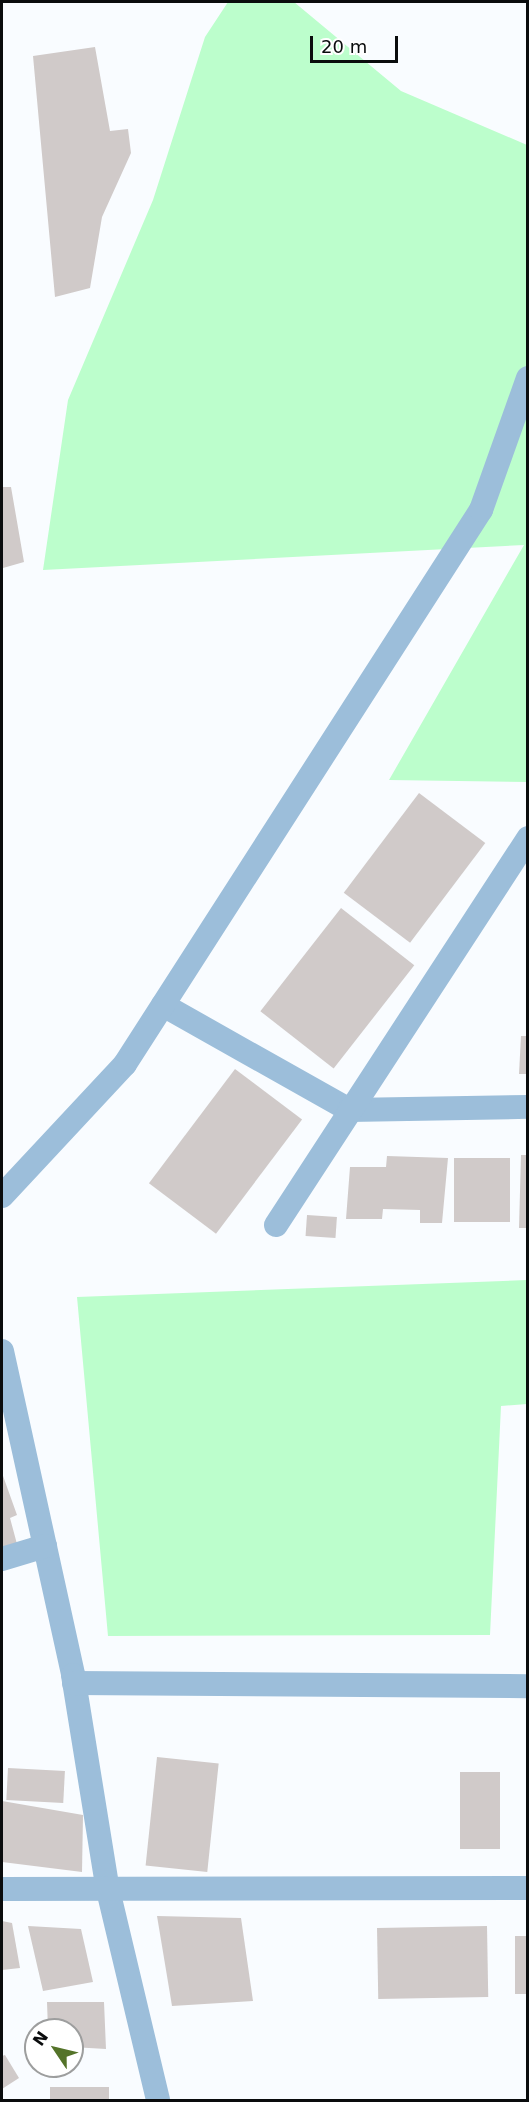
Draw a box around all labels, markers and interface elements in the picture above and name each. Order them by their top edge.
scale bar [313,24,402,62]
text: 20 m [321,36,367,57]
north arrow [24,2018,84,2078]
text: N [29,2028,52,2049]

